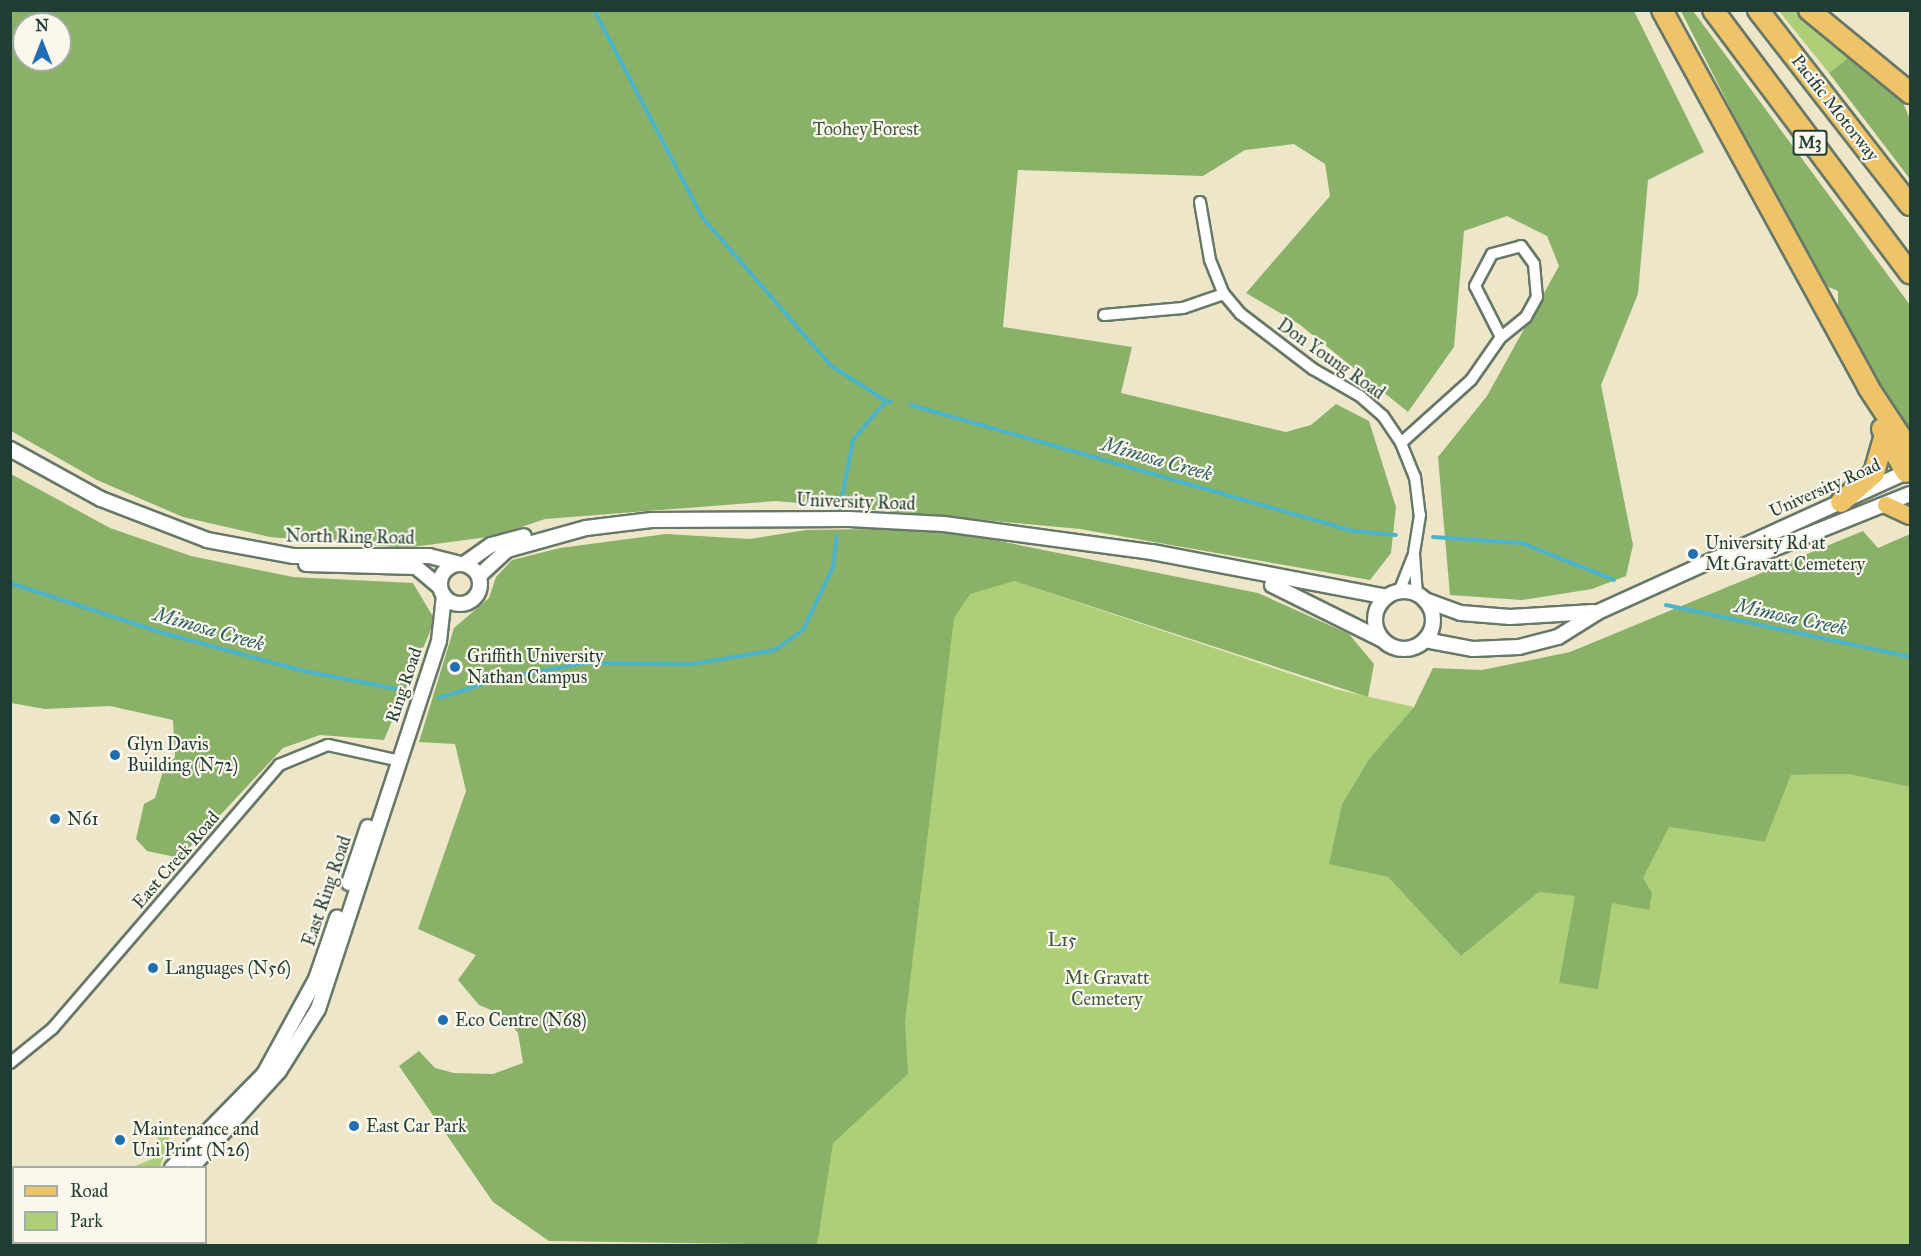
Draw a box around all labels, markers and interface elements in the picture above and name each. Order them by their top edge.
north arrow [12,12,72,72]
text: N [35,16,49,35]
street label: Pacific Motorway [1787,50,1883,166]
park label: Toohey Forest [813,118,919,140]
road number: M3 [1792,130,1828,156]
street label: Don Young Road [1273,314,1389,404]
water label: Mimosa Creek [1099,432,1215,486]
street label: University Road [1766,454,1884,522]
street label: University Road [796,489,916,515]
street label: North Ring Road [285,525,415,549]
place label: University Rd at Mt Gravatt Cemetery [1705,533,1865,576]
marker: University Rd at Mt Gravatt Cemetery [1686,547,1700,561]
water label: Mimosa Creek [1733,593,1849,641]
water label: Mimosa Creek [151,602,267,656]
street label: Ring Road [381,645,427,725]
place label: Griffith University Nathan Campus [467,646,604,688]
marker: Griffith University Nathan Campus [448,660,462,674]
place label: Glyn Davis Building (N72) [127,734,238,777]
marker: Glyn Davis Building (N72) [108,748,122,762]
street label: East Creek Road [128,807,224,913]
place label: N61 [67,808,98,830]
marker: N61 [48,812,62,826]
street label: East Ring Road [298,833,356,949]
park label: L15 [1048,929,1076,951]
place label: Languages (N56) [165,957,291,979]
marker: Languages (N56) [146,961,160,975]
park label: Mt Gravatt Cemetery [1065,968,1149,1010]
place label: Eco Centre (N68) [455,1009,587,1031]
marker: Eco Centre (N68) [436,1013,450,1027]
place label: East Car Park [366,1115,466,1137]
place label: Maintenance and Uni Print (N26) [132,1119,259,1162]
marker: East Car Park [347,1119,361,1133]
marker: Maintenance and Uni Print (N26) [113,1133,127,1147]
legend [12,1166,207,1244]
text: Road [70,1180,108,1202]
text: Park [70,1210,103,1232]

